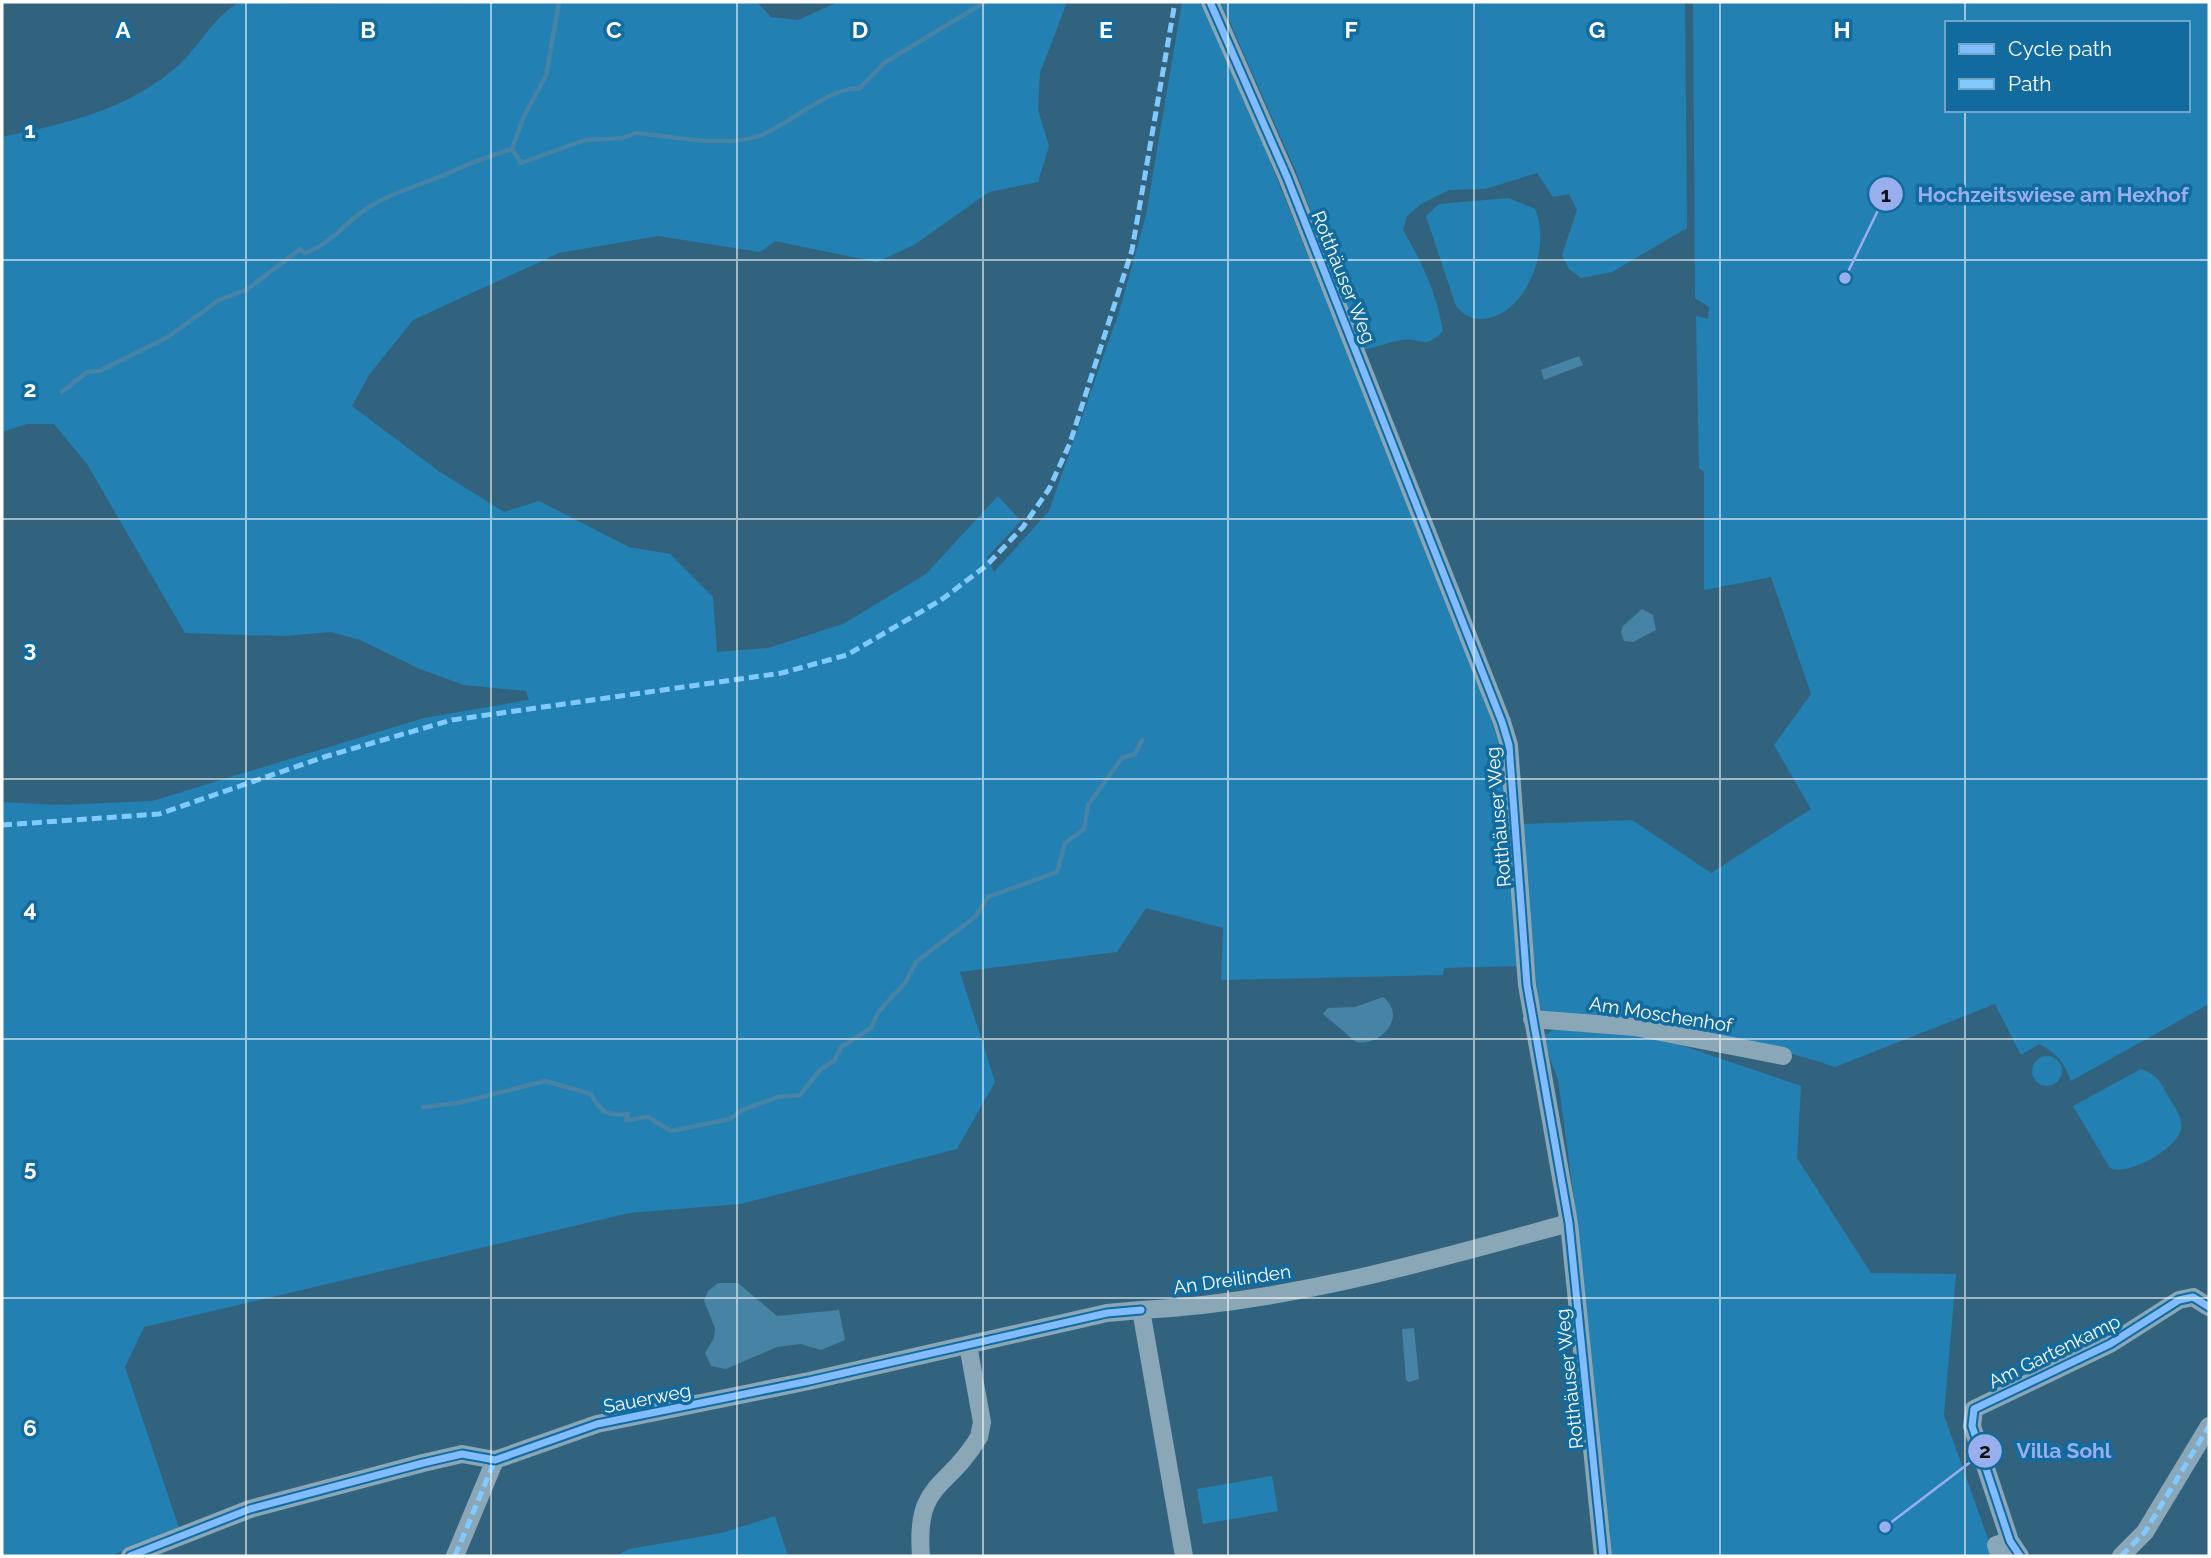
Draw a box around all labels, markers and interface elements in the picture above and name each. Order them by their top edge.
text: A [115,16,131,43]
text: B [360,16,376,43]
text: C [606,16,622,43]
text: D [852,16,868,43]
text: E [1099,16,1113,43]
text: F [1344,16,1358,43]
text: G [1589,16,1605,43]
text: H [1833,16,1851,43]
legend [1945,21,2190,112]
text: Cycle path [2008,36,2112,61]
text: Path [2008,71,2052,96]
text: 1 [24,116,36,143]
callout: Hochzeitswiese am Hexhof [1869,173,2203,215]
text: 1 [1881,182,1891,207]
text: Hochzeitswiese am Hexhof [1917,182,2190,207]
street label: Rotthäuser Weg [1307,208,1381,346]
text: 2 [24,375,36,402]
text: 3 [24,635,36,662]
street label: Rotthäuser Weg [1481,746,1515,888]
text: 4 [23,895,37,922]
street label: Am Moschenhof [1588,992,1735,1036]
text: 5 [24,1154,37,1181]
street label: An Dreilinden [1172,1260,1292,1298]
street label: Rotthäuser Weg [1551,1308,1587,1450]
street label: Am Gartenkamp [1985,1310,2123,1392]
street label: Sauerweg [601,1379,693,1417]
text: 6 [23,1414,37,1441]
callout: Villa Sohl [1968,1430,2126,1472]
text: 2 [1979,1438,1991,1463]
text: Villa Sohl [2017,1438,2112,1463]

